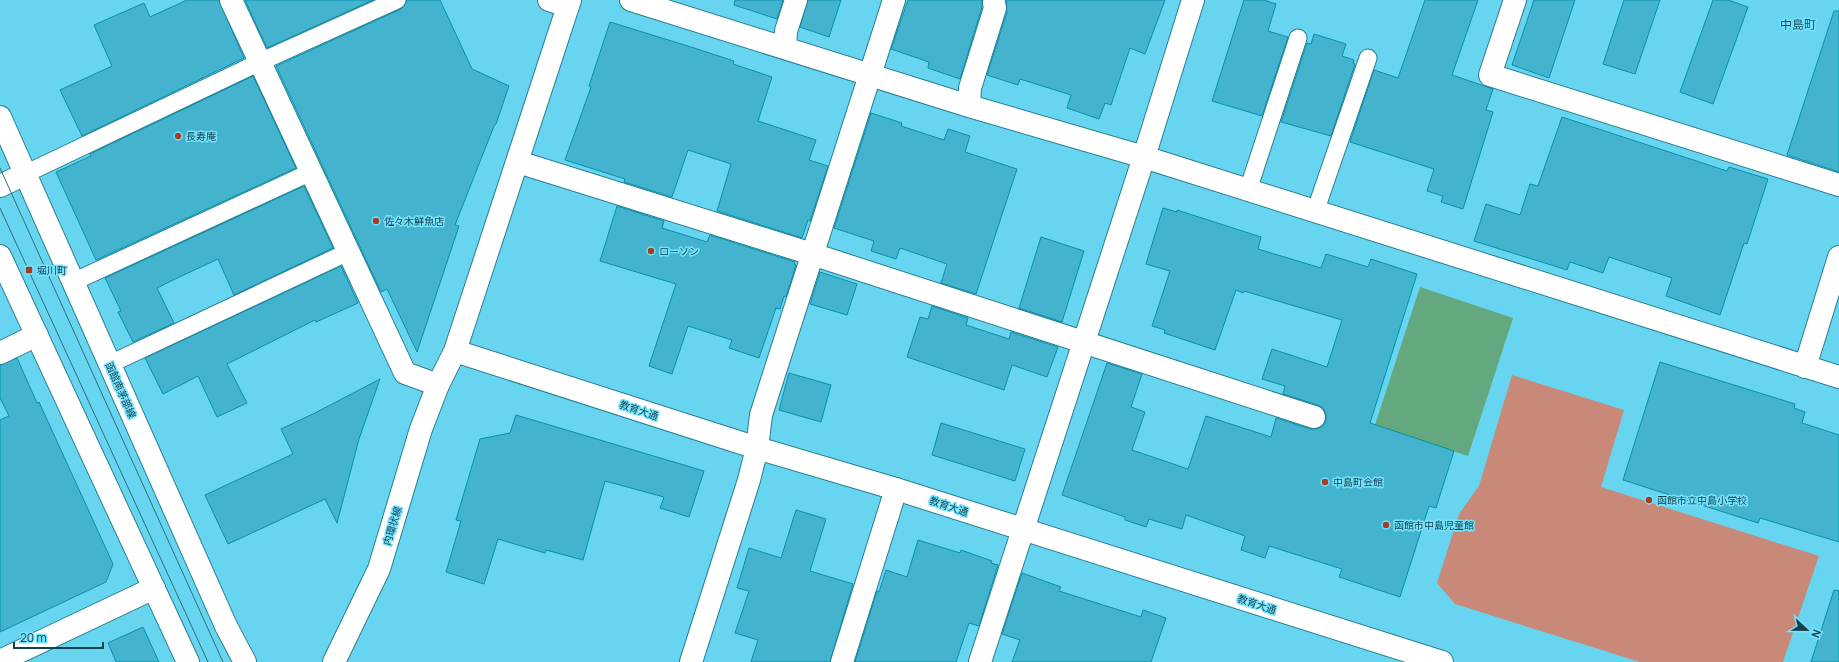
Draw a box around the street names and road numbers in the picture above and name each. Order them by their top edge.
street label: 函館南茅部線 [102,360,140,420]
street label: 教育大通 [618,397,660,423]
street label: 教育大通 [928,493,970,519]
street label: 内環状線 [379,505,405,547]
street label: 教育大通 [1236,591,1278,617]

